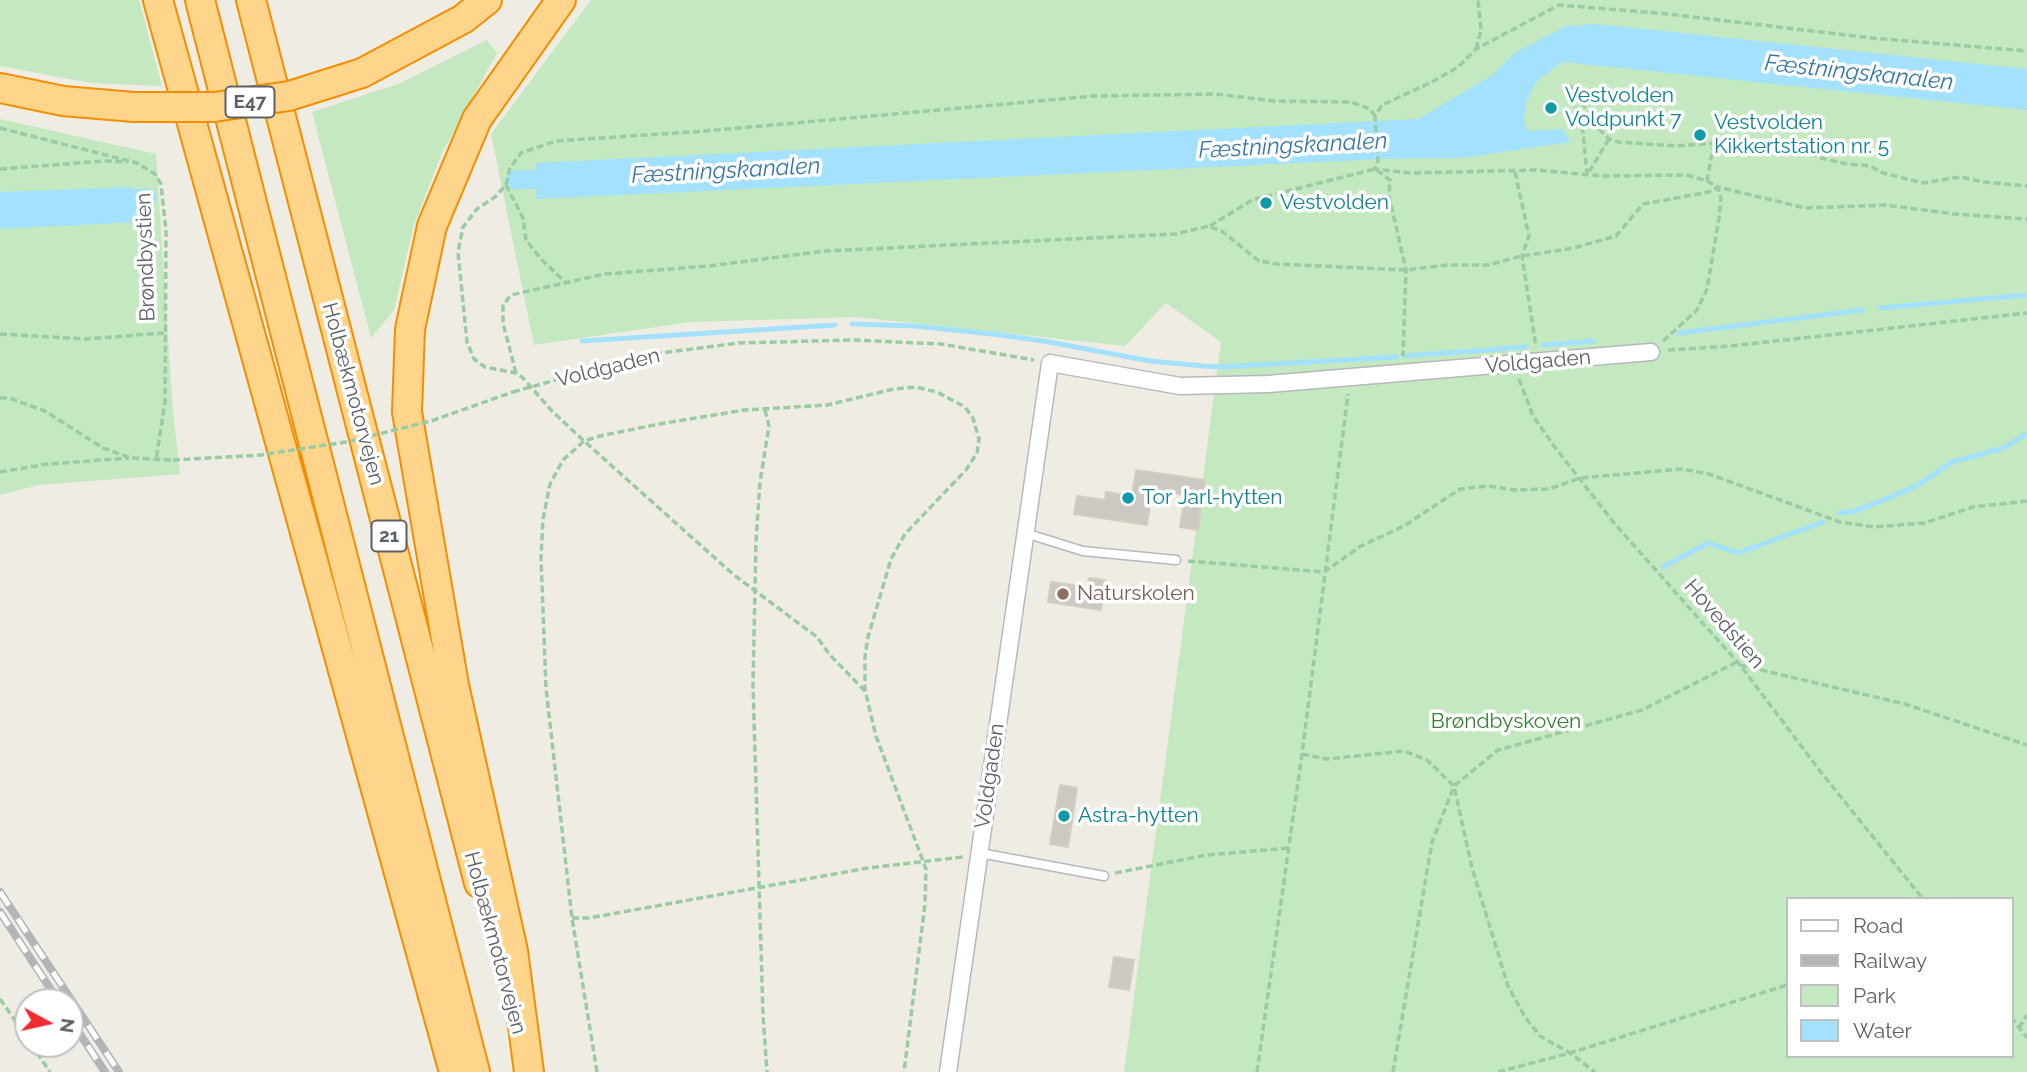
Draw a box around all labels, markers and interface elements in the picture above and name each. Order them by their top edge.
water label: Fæstningskanalen [1763,49,1955,97]
place label: Vestvolden Voldpunkt 7 [1565,83,1682,133]
road number: E47 [226,86,274,118]
marker: Vestvolden Voldpunkt 7 [1543,100,1559,116]
place label: Vestvolden Kikkertstation nr. 5 [1714,110,1889,160]
water label: Fæstningskanalen [1198,127,1388,165]
marker: Vestvolden Kikkertstation nr. 5 [1692,127,1708,143]
water label: Fæstningskanalen [631,152,821,190]
place label: Vestvolden [1280,190,1389,216]
street label: Brøndbystien [131,192,161,322]
marker: Vestvolden [1258,195,1274,211]
street label: Holbækmotorvejen [317,300,389,488]
street label: Voldgaden [553,343,663,393]
street label: Voldgaden [1484,345,1592,379]
place label: Tor Jarl-hytten [1142,485,1282,511]
marker: Tor Jarl-hytten [1120,490,1136,506]
road number: 21 [372,520,406,552]
street label: Hovedstien [1678,574,1770,674]
place label: Naturskolen [1077,581,1195,607]
marker: Naturskolen [1055,586,1071,602]
park label: Brøndbyskoven [1431,709,1581,735]
street label: Voldgaden [970,722,1010,830]
place label: Astra-hytten [1078,803,1199,829]
marker: Astra-hytten [1056,808,1072,824]
street label: Holbækmotorvejen [459,849,531,1037]
legend [1786,897,2013,1058]
text: Road [1853,913,1903,938]
text: Railway [1853,948,1927,973]
text: Park [1853,983,1896,1008]
north arrow [14,988,84,1058]
text: N [56,1017,80,1034]
text: Water [1853,1018,1912,1043]

